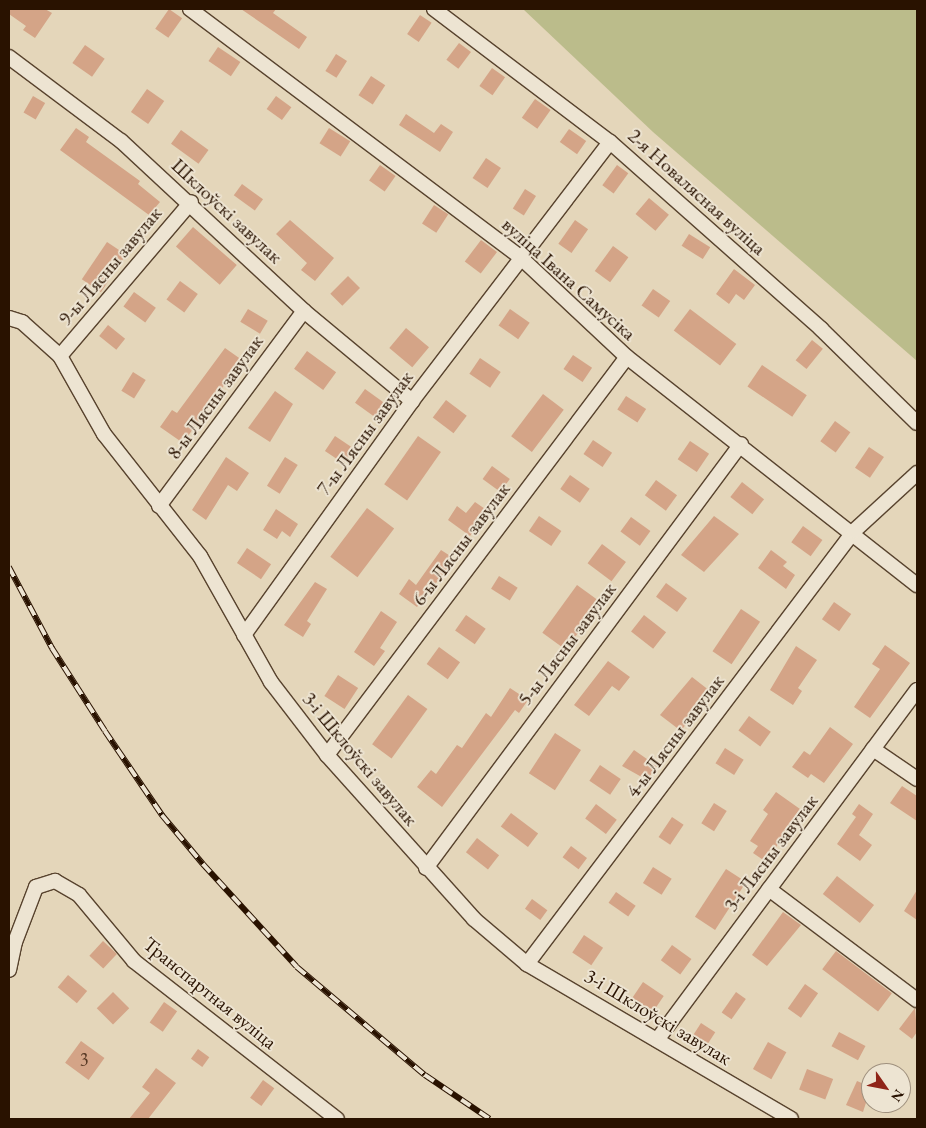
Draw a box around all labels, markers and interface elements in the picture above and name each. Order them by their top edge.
street label: 2-я Новалясная вуліца [623,124,771,260]
street label: Шклоўскі завулак [167,153,287,269]
street label: 9-ы Лясны завулак [53,202,167,330]
street label: вуліца Івана Самусіка [497,213,641,345]
street label: 8-ы Лясны завулак [162,330,268,464]
street label: 7-ы Лясны завулак [312,366,418,500]
street label: 6-ы Лясны завулак [407,478,515,610]
street label: 5-ы Лясны завулак [513,578,621,710]
street label: 4-ы Лясны завулак [621,670,729,802]
street label: 3-і Шклоўскі завулак [297,687,423,831]
street label: 3-і Лясны завулак [719,790,823,916]
street label: Транспартная вуліца [138,932,282,1054]
street label: 3-і Шклоўскі завулак [580,964,736,1070]
house number: 3 [80,1049,88,1071]
north arrow [861,1063,911,1113]
text: N [887,1086,908,1105]

